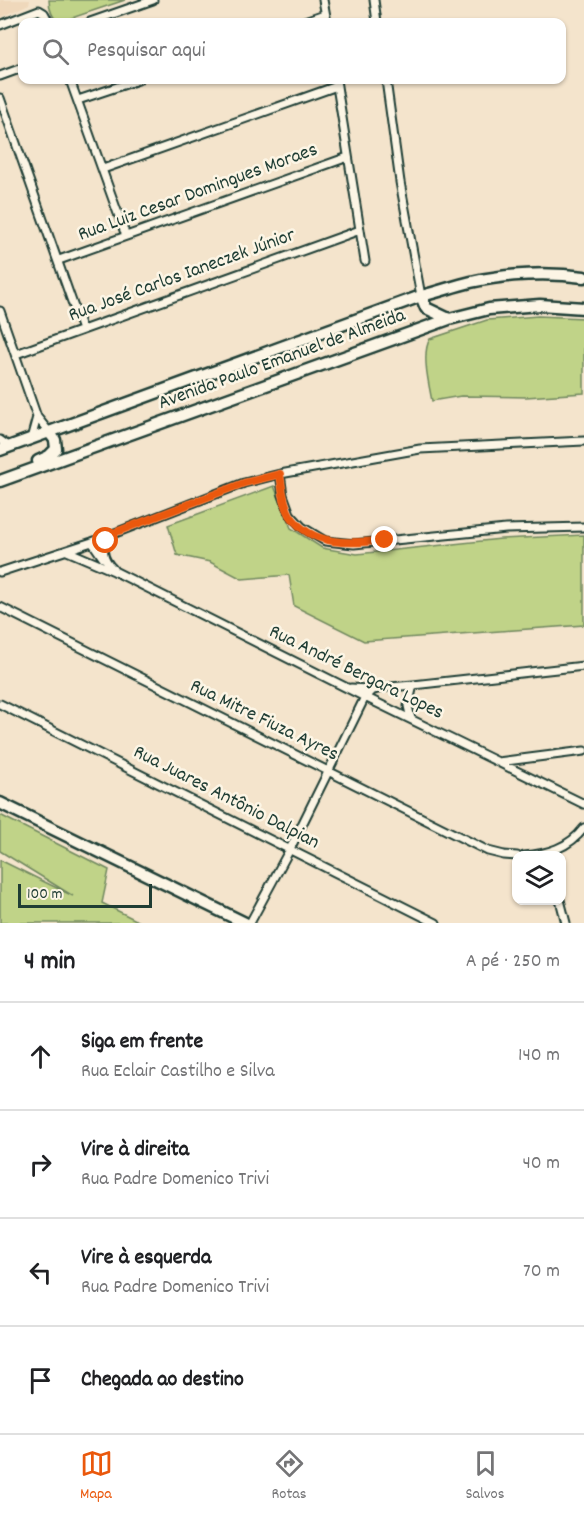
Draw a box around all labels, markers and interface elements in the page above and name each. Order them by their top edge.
search box [18,18,566,84]
icon: search [39,35,72,68]
text: Pesquisar aqui [87,36,206,67]
street label: Rua Luiz Cesar Domingues Moraes [74,137,322,249]
street label: Rua José Carlos Ianeczek Júnior [65,222,300,330]
street label: Avenida Paulo Emanuel de Almeida [154,302,410,418]
route end [371,526,397,552]
route start [92,527,118,553]
street label: Rua André Bergara Lopes [264,619,448,727]
street label: Rua Mitre Fiuza Ayres [185,673,343,769]
street label: Rua Juares Antônio Dalpian [128,739,324,857]
map controls [512,851,566,905]
button: layers [512,851,566,905]
scale bar [18,881,152,908]
text: 100 m [27,883,63,906]
text: 4 min [24,944,75,981]
text: A pé · 250 m [466,948,560,976]
text: Siga em frente [81,1027,203,1058]
icon: ahead [24,1040,57,1073]
text: 140 m [518,1042,560,1070]
text: Rua Eclair Castilho e Silva [81,1058,275,1086]
text: Vire à direita [81,1135,189,1166]
icon: right [24,1148,57,1181]
text: 40 m [522,1150,560,1178]
text: Rua Padre Domenico Trivi [81,1166,269,1194]
text: Vire à esquerda [81,1243,211,1274]
icon: left [24,1256,57,1289]
text: 70 m [523,1258,560,1286]
text: Rua Padre Domenico Trivi [81,1274,269,1302]
icon: arrive [24,1364,57,1397]
text: Chegada ao destino [81,1365,244,1396]
tab: Mapa [80,1447,113,1506]
tab: Rotas [272,1447,307,1506]
tab: Salvos [466,1447,504,1506]

